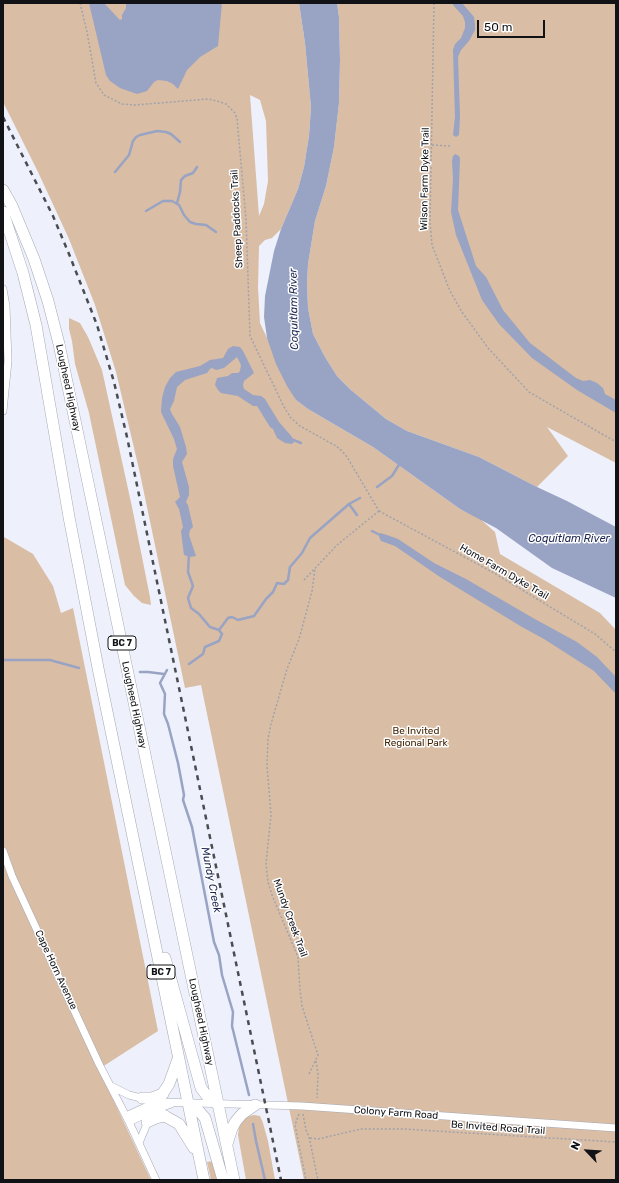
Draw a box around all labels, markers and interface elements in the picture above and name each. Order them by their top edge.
scale bar [479,12,547,38]
text: 50 m [484,20,512,34]
street label: Wilson Farm Dyke Trail [418,127,432,231]
street label: Sheep Paddocks Trail [228,169,246,269]
water label: Coquitlam River [287,268,301,350]
street label: Lougheed Highway [53,343,83,433]
water label: Coquitlam River [528,532,610,546]
street label: Home Farm Dyke Trail [457,542,551,602]
road number: BC 7 [108,636,136,650]
street label: Lougheed Highway [119,660,149,750]
park label: Be Invited Regional Park [384,725,448,748]
water label: Mundy Creek [198,846,224,914]
street label: Mundy Creek Trail [270,877,310,959]
street label: Cape Horn Avenue [32,928,80,1012]
road number: BC 7 [147,965,175,979]
street label: Lougheed Highway [186,977,216,1067]
street label: Colony Farm Road [354,1104,438,1122]
street label: Be Invited Road Trail [450,1119,546,1137]
north arrow [567,1131,607,1171]
text: N [568,1139,583,1152]

